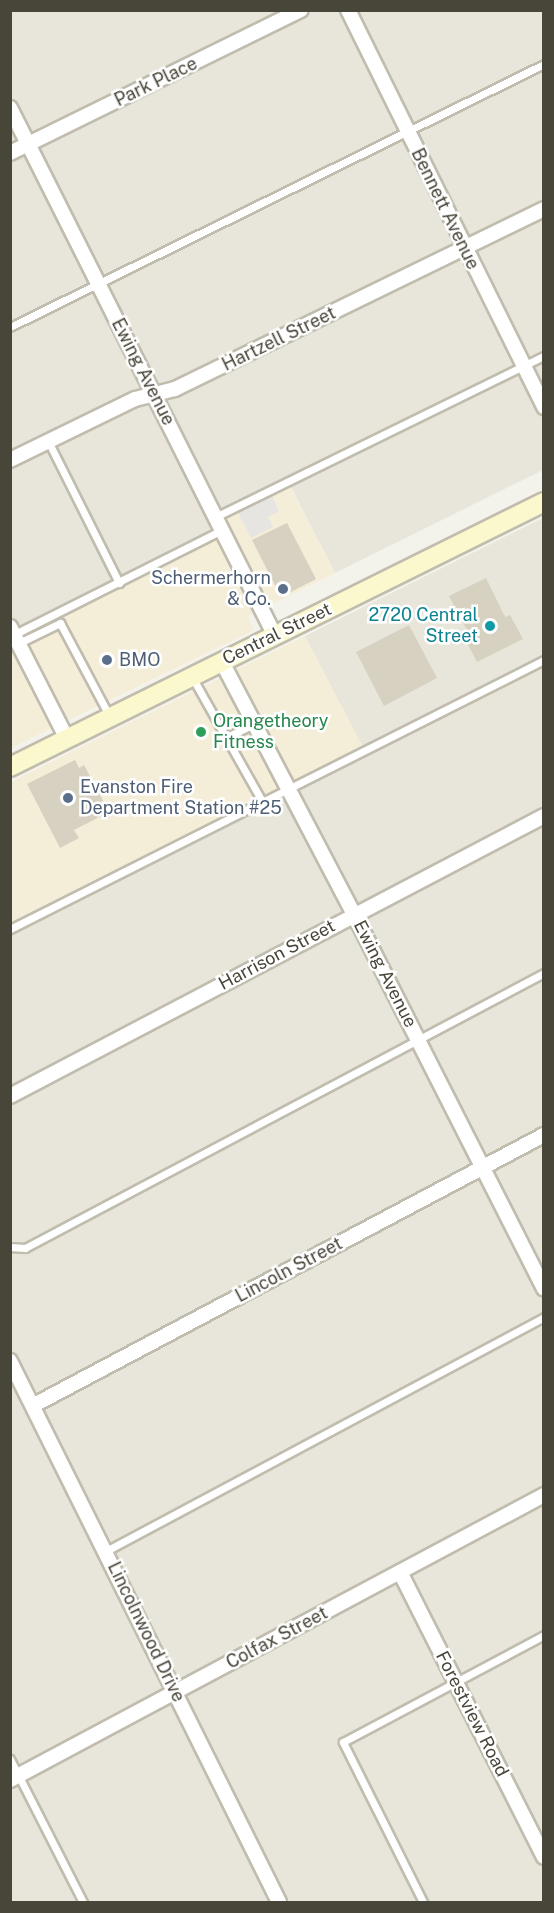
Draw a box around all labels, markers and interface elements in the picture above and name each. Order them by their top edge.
street label: Park Place [111,53,201,111]
street label: Bennett Avenue [406,145,484,273]
street label: Hartzell Street [219,302,339,376]
street label: Ewing Avenue [107,315,179,429]
place label: Schermerhorn & Co. [151,568,271,610]
marker: Schermerhorn & Co. [276,582,290,596]
street label: Central Street [219,598,335,670]
place label: 2720 Central Street [369,605,478,648]
marker: 2720 Central Street [483,619,497,633]
place label: BMO [119,649,160,671]
marker: BMO [100,653,114,667]
place label: Orangetheory Fitness [213,711,328,754]
marker: Orangetheory Fitness [194,725,208,739]
place label: Evanston Fire Department Station #25 [80,777,282,820]
marker: Evanston Fire Department Station #25 [61,791,75,805]
street label: Harrison Street [215,915,339,995]
street label: Ewing Avenue [349,917,421,1031]
street label: Lincoln Street [232,1233,346,1307]
street label: Lincolnwood Drive [103,1558,189,1706]
street label: Colfax Street [223,1602,331,1674]
street label: Forestview Road [431,1648,513,1780]

